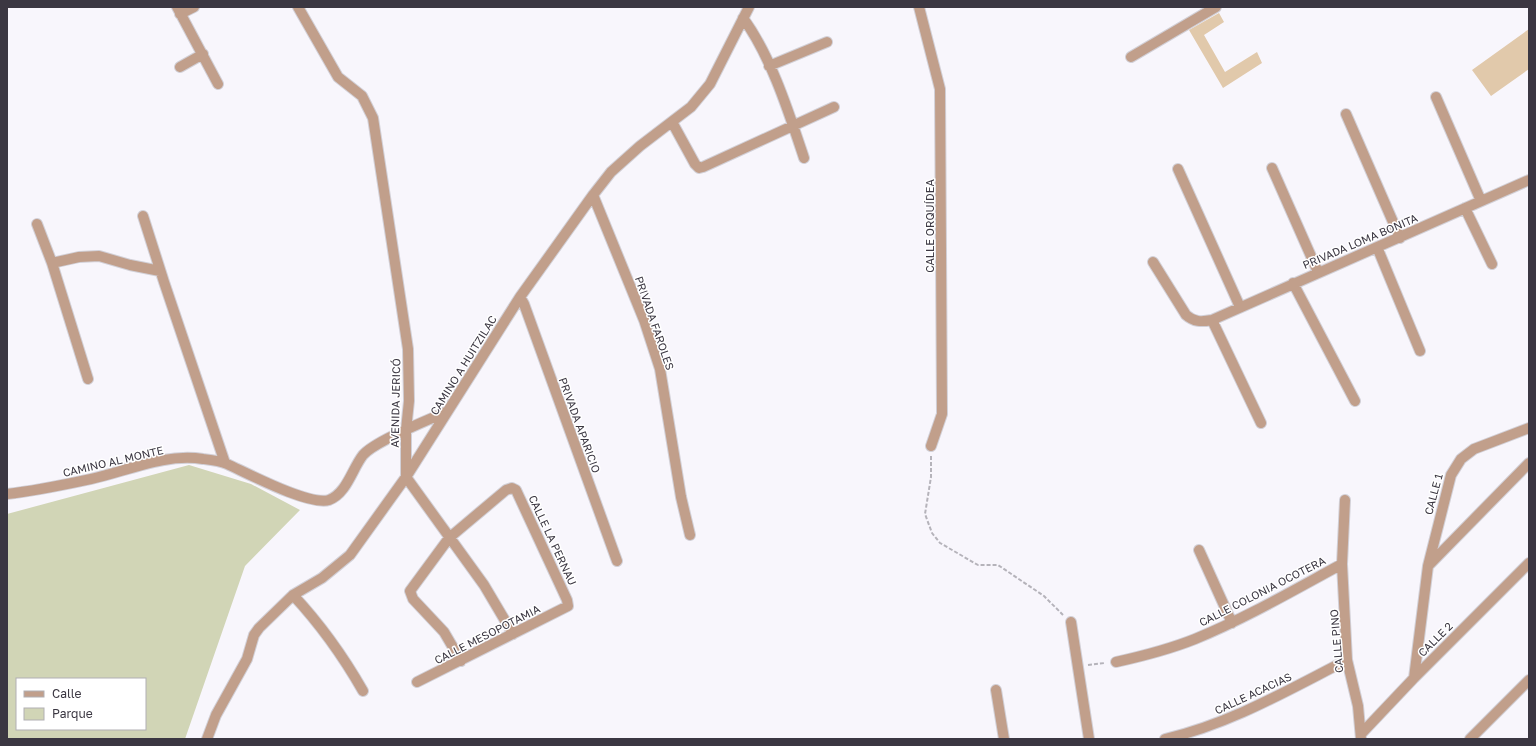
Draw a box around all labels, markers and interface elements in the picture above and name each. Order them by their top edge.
street label: CALLE ORQUÍDEA [923,179,936,273]
street label: PRIVADA LOMA BONITA [1301,211,1420,271]
street label: PRIVADA FAROLES [633,274,677,372]
street label: CAMINO A HUITZILAC [427,313,499,417]
street label: AVENIDA JERICÓ [388,358,402,448]
street label: PRIVADA APARICIO [557,376,603,474]
street label: CAMINO AL MONTE [62,443,165,479]
street label: CALLE 1 [1421,472,1445,516]
street label: CALLE LA PERNAU [526,493,580,587]
street label: CALLE COLONIA OCOTERA [1197,553,1328,629]
street label: CALLE MESOPOTAMIA [432,601,542,666]
street label: CALLE PINO [1327,609,1345,673]
street label: CALLE 2 [1415,619,1455,659]
street label: CALLE ACACIAS [1212,669,1294,717]
legend [16,678,146,730]
text: Calle [52,686,82,701]
text: Parque [52,706,93,721]

